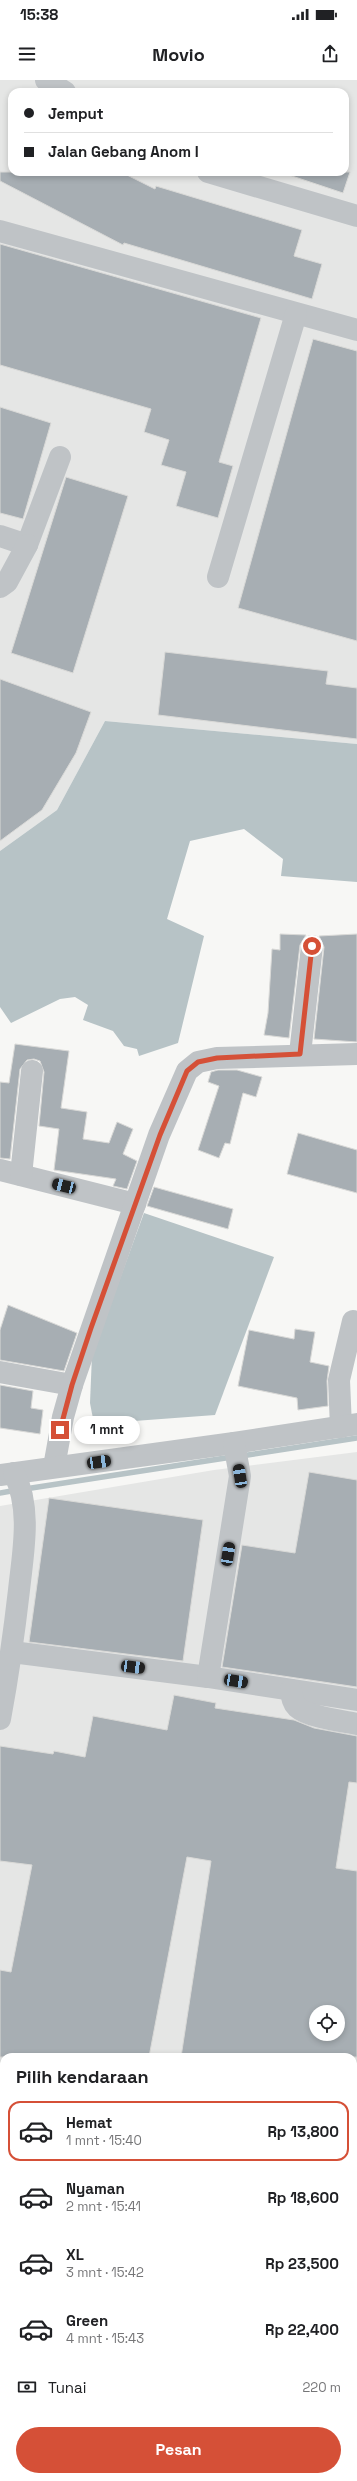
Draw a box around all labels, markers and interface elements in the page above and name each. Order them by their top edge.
text: 15:38 [20,5,58,24]
icon: menu [16,43,38,65]
text: Movio [152,43,205,66]
icon: share [319,43,341,65]
text: Jemput [48,104,104,123]
text: Jalan Gebang Anom I [48,142,199,161]
route start [303,937,321,955]
car [51,1177,77,1195]
callout: 1 mnt [74,1416,140,1444]
route end [51,1421,69,1439]
text: 1 mnt [90,1421,124,1438]
car [86,1454,112,1470]
car [232,1463,248,1489]
car [220,1541,236,1567]
car [120,1660,146,1674]
car [223,1673,249,1689]
map controls [309,2005,345,2041]
button: locate [309,2005,345,2041]
text: Pilih kendaraan [16,2065,149,2088]
icon: car [18,2113,54,2149]
text: Hemat [66,2113,112,2132]
text: Rp 13,800 [267,2122,339,2141]
text: 1 mnt · 15:40 [66,2132,142,2149]
icon: car [18,2179,54,2215]
text: Nyaman [66,2179,125,2198]
text: Rp 18,600 [267,2188,339,2207]
text: 2 mnt · 15:41 [66,2198,141,2215]
icon: car [18,2245,54,2281]
text: XL [66,2245,84,2264]
text: Rp 23,500 [265,2254,339,2273]
text: 3 mnt · 15:42 [66,2264,144,2281]
icon: car [18,2311,54,2347]
text: Green [66,2311,108,2330]
text: Rp 22,400 [265,2320,339,2339]
text: 4 mnt · 15:43 [66,2330,144,2347]
icon: cash [16,2376,38,2398]
text: Tunai [48,2378,86,2397]
text: 220 m [302,2379,341,2396]
button: Pesan [16,2427,341,2473]

